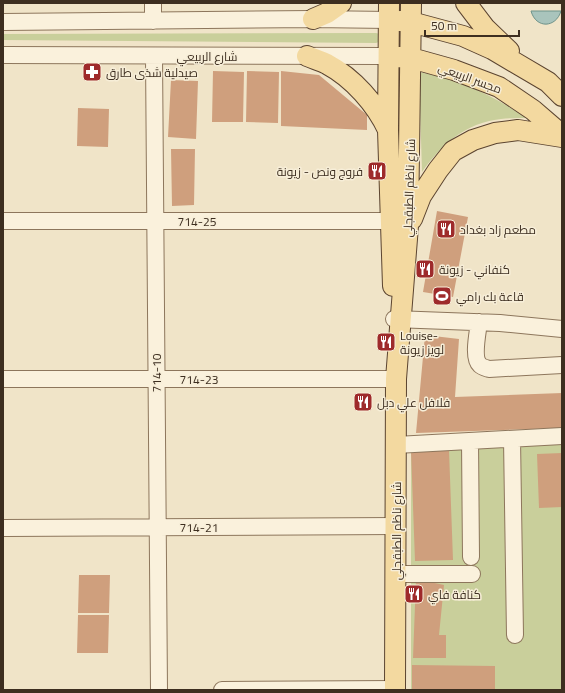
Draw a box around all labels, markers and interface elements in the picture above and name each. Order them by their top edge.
scale bar [425,12,519,38]
text: 50 m [431,14,457,37]
street label: شارع الربيعي [177,45,238,68]
street label: مجسر الربيعي [435,56,505,100]
pharmacy icon: صيدلية شذى طارق [81,61,103,83]
place label: صيدلية شذى طارق [106,61,198,84]
street label: شارع ناظم الطبقجلي [396,138,422,238]
place label: فروج ونص - زيونة [277,160,363,183]
restaurant icon: فروج ونص - زيونة [366,160,388,182]
street label: 714-25 [178,210,217,233]
restaurant icon: مطعم زاد بغداد [435,218,457,240]
place label: مطعم زاد بغداد [460,218,536,241]
restaurant icon: كنفاني - زيونة [414,258,436,280]
place label: كنفاني - زيونة [439,258,510,281]
sports icon: قاعة بك رامي [431,285,453,307]
place label: قاعة بك رامي [456,285,524,308]
place label: Louise- لويز زيونة [400,324,444,361]
restaurant icon: Louise- لويز زيونة [375,331,397,353]
street label: 714-10 [145,353,168,392]
street label: 714-23 [180,368,218,391]
restaurant icon: فلافل علي دبل [352,391,374,413]
place label: فلافل علي دبل [377,391,450,414]
street label: شارع ناظم الطبقجلي [385,482,408,580]
street label: 714-21 [180,516,218,539]
restaurant icon: كنافة فاي [403,583,425,605]
place label: كنافة فاي [428,583,481,606]

